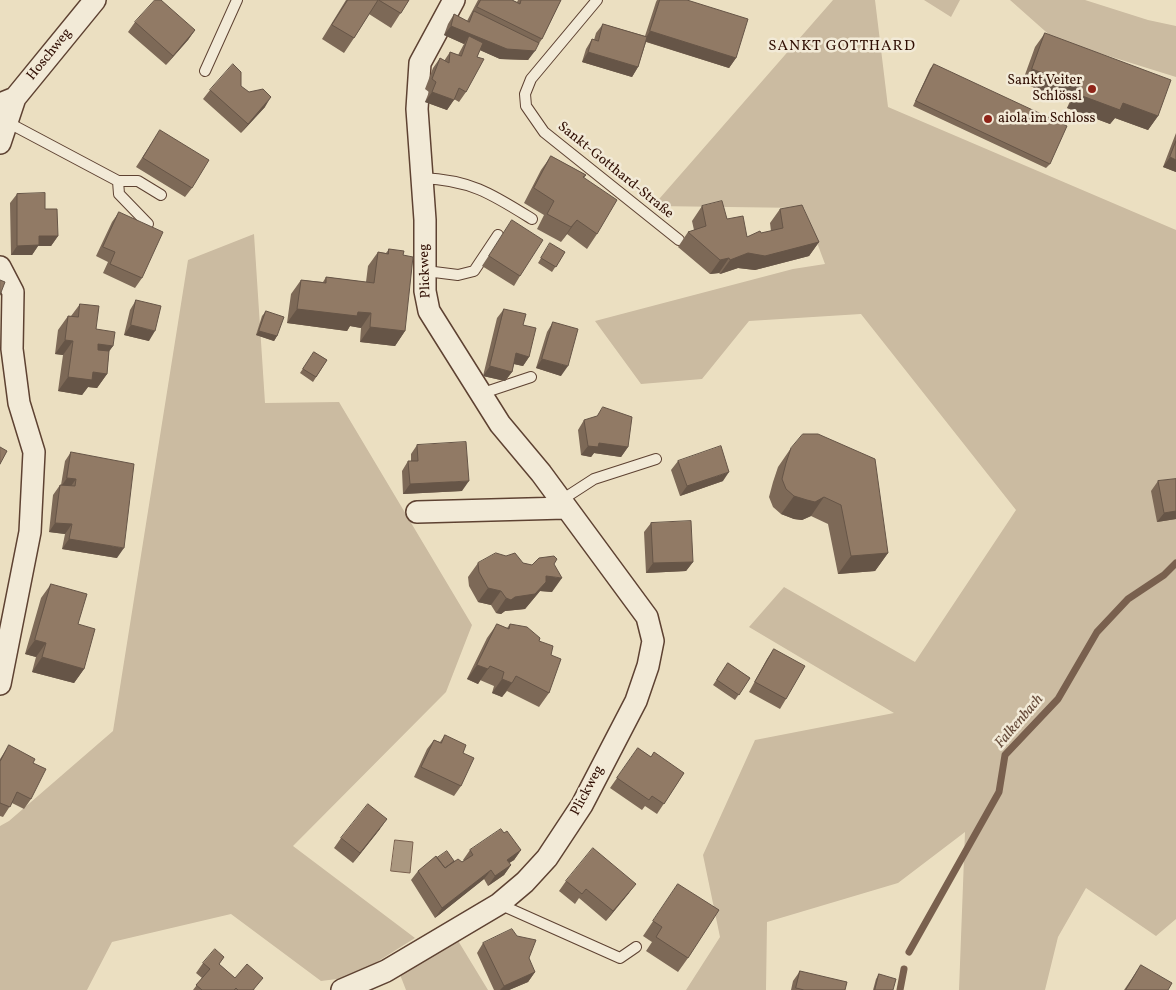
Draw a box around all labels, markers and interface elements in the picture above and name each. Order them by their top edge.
street label: Hoschweg [24,26,76,84]
district label: SANKT GOTTHARD [766,38,918,56]
place label: Sankt Veiter Schlössl [1007,73,1082,105]
marker: Sankt Veiter Schlössl [1086,83,1098,95]
place label: aiola im Schloss [998,111,1095,127]
marker: aiola im Schloss [982,113,994,125]
street label: Sankt-Gotthard-Straße [554,119,676,223]
street label: Plickweg [417,243,435,299]
water label: Falkenbach [992,692,1048,752]
street label: Plickweg [568,763,608,819]

